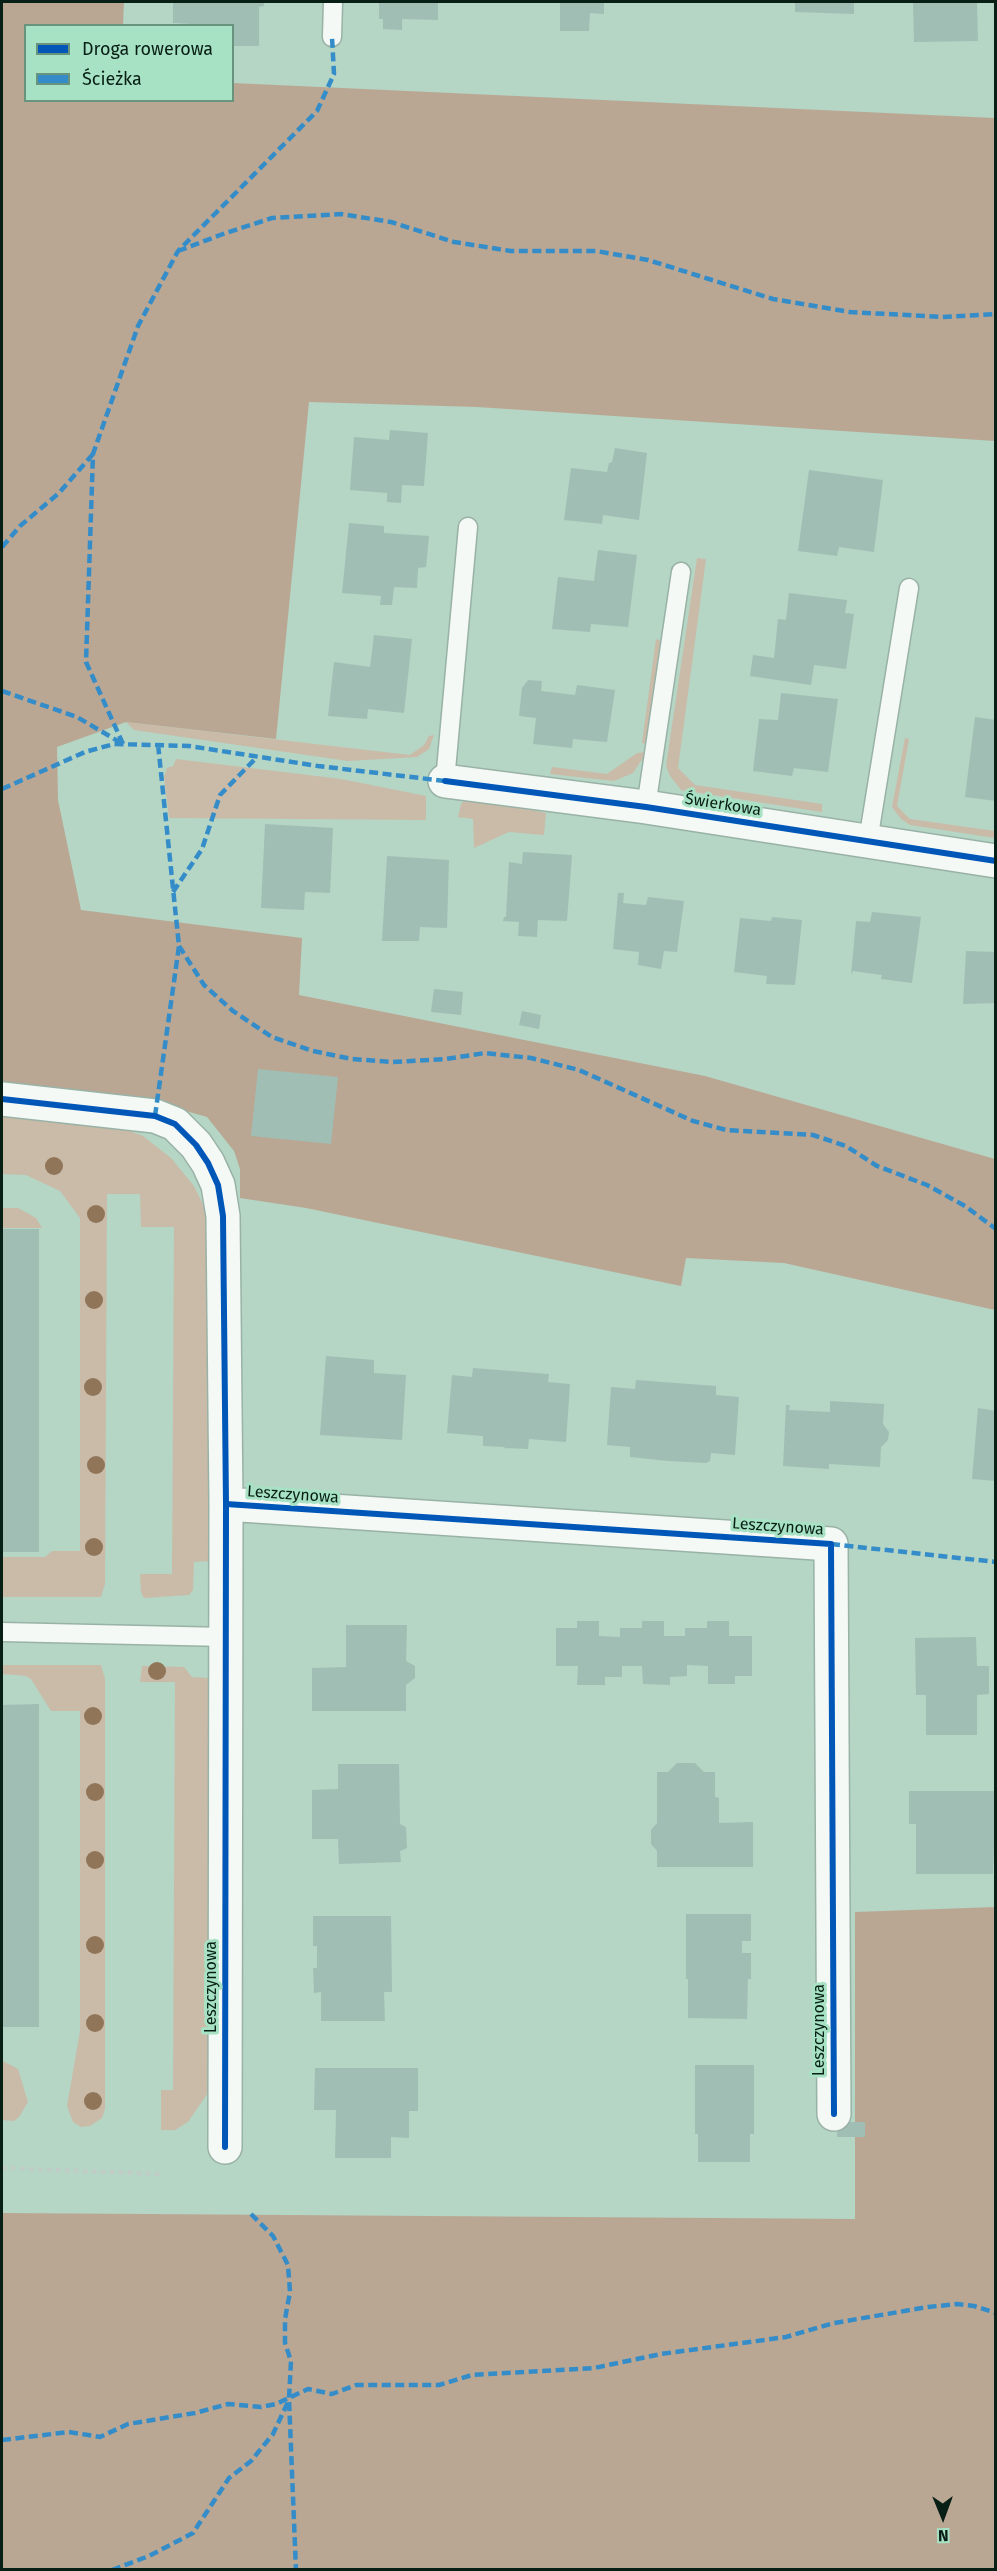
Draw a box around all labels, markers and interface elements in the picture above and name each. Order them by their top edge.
legend [24,24,234,102]
text: Droga rowerowa [82,38,213,60]
text: Ścieżka [82,68,142,90]
street label: Świerkowa [683,789,763,821]
street label: Leszczynowa [247,1482,339,1508]
street label: Leszczynowa [732,1514,824,1540]
street label: Leszczynowa [202,1941,222,2033]
street label: Leszczynowa [810,1984,830,2076]
north arrow [913,2487,973,2547]
text: N [938,2526,949,2545]

